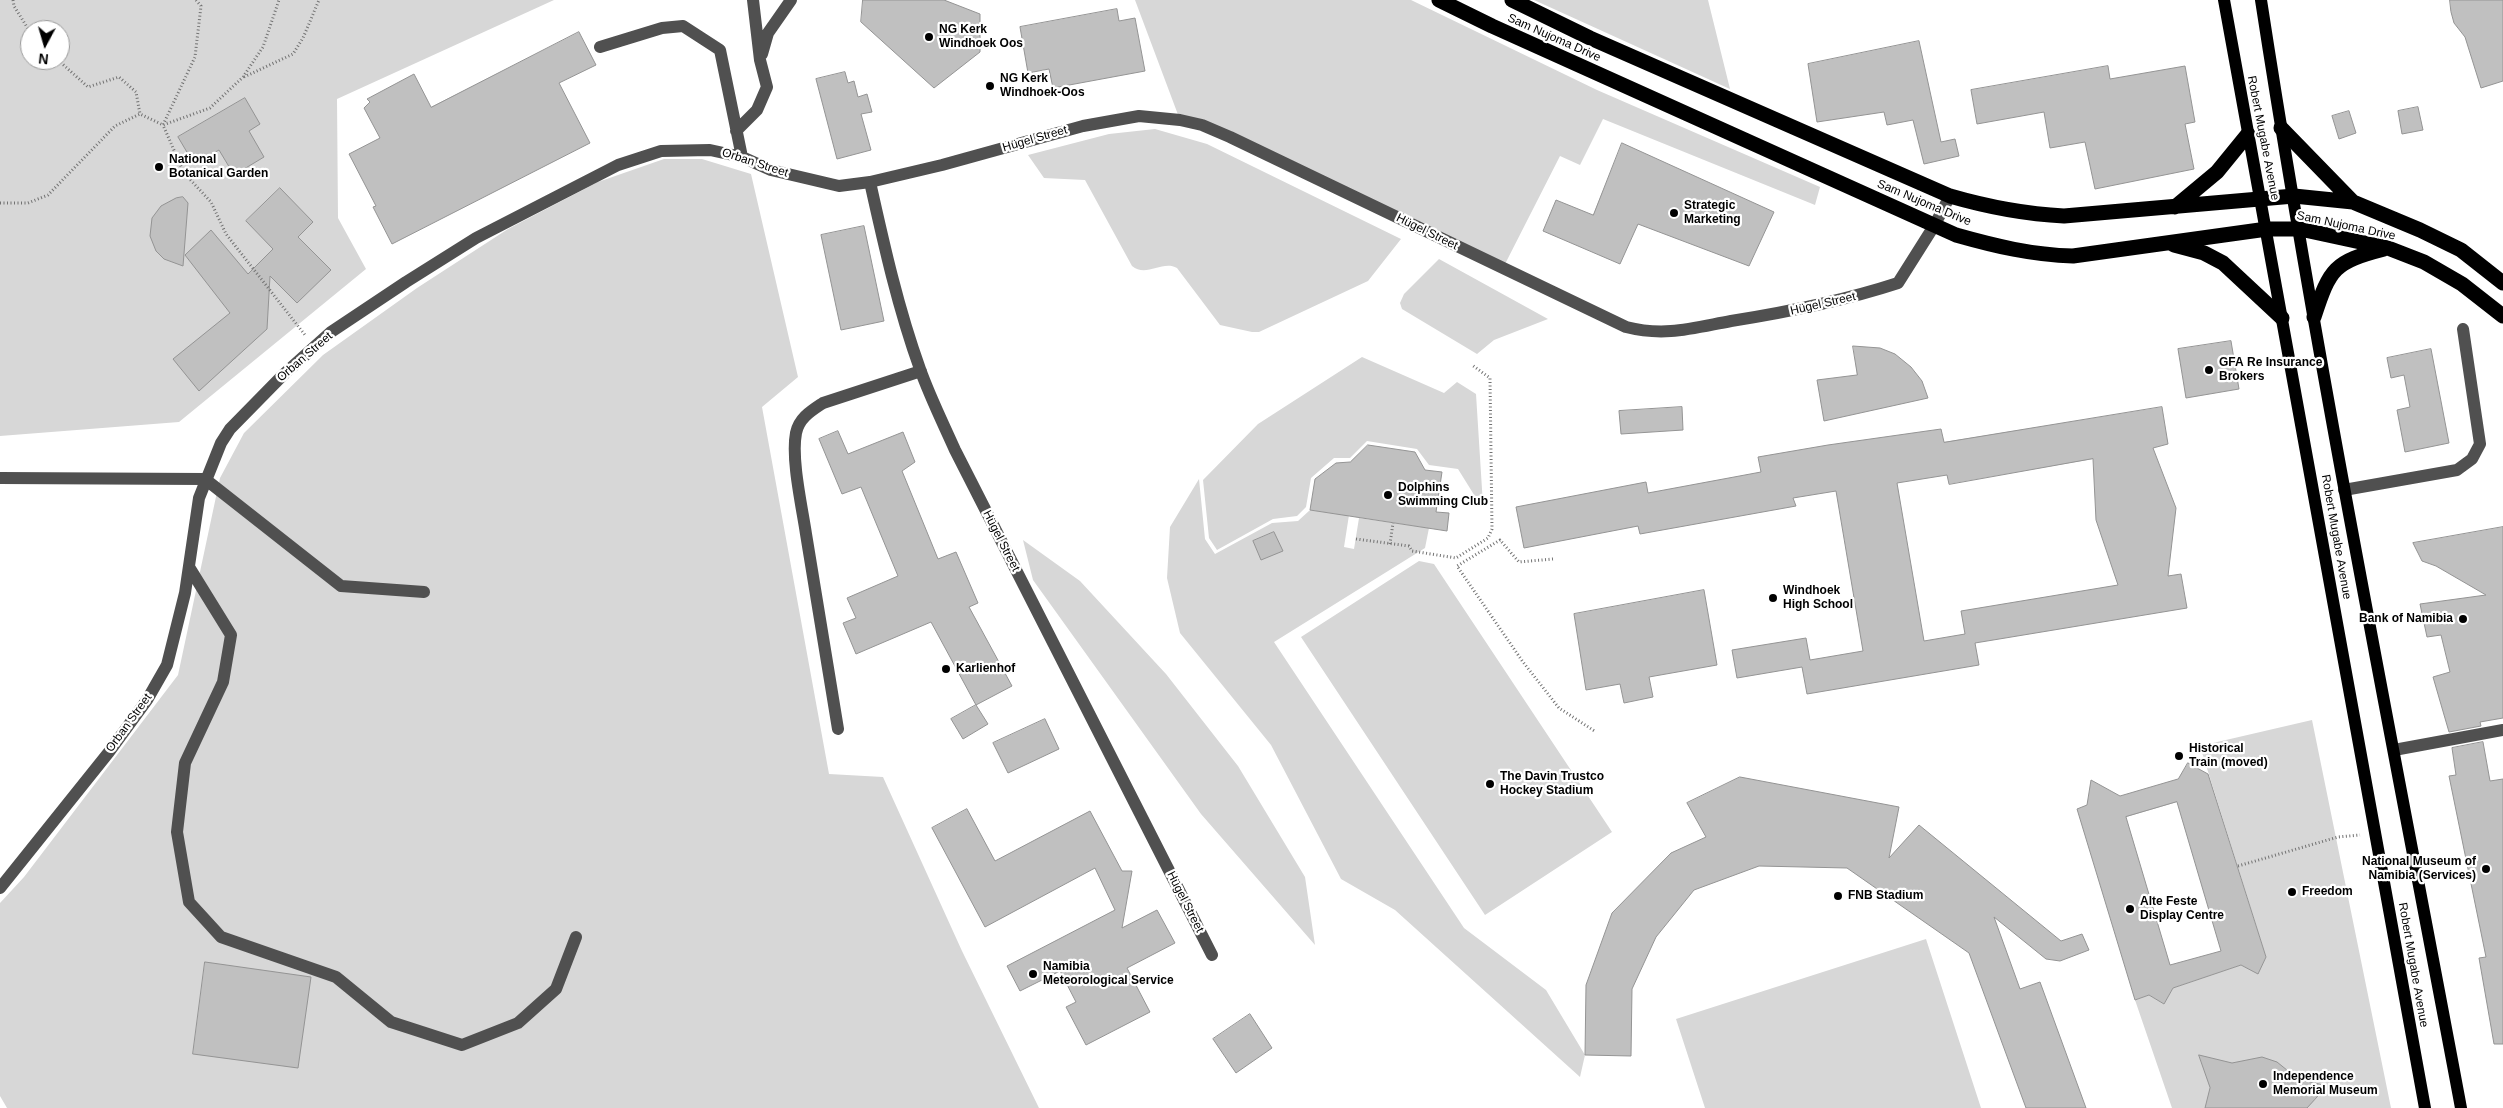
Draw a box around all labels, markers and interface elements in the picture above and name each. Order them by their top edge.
street label: Sam Nujoma Drive [1505,11,1603,65]
north arrow [20,20,70,70]
place label: NG Kerk Windhoek Oos [939,23,1023,51]
marker: NG Kerk Windhoek Oos [923,31,935,43]
text: N [38,50,49,67]
place label: NG Kerk Windhoek-Oos [1000,72,1085,100]
street label: Robert Mugabe Avenue [2244,75,2282,201]
marker: NG Kerk Windhoek-Oos [984,80,996,92]
street label: Hügel Street [1001,123,1069,155]
street label: Orban Street [720,146,790,180]
place label: National Botanical Garden [169,153,268,181]
marker: National Botanical Garden [153,161,165,173]
street label: Sam Nujoma Drive [1875,177,1973,229]
place label: Strategic Marketing [1684,199,1741,227]
marker: Strategic Marketing [1668,207,1680,219]
street label: Sam Nujoma Drive [2295,208,2397,244]
street label: Hügel Street [1394,211,1460,253]
street label: Hügel Street [1789,289,1857,319]
street label: Orban Street [274,329,336,385]
place label: GFA Re Insurance Brokers [2219,356,2322,384]
marker: GFA Re Insurance Brokers [2203,364,2215,376]
street label: Robert Mugabe Avenue [2318,473,2354,601]
place label: Dolphins Swimming Club [1398,481,1488,509]
marker: Dolphins Swimming Club [1382,489,1394,501]
street label: Hügel Street [979,508,1023,574]
place label: Windhoek High School [1783,584,1853,612]
marker: Windhoek High School [1767,592,1779,604]
place label: Bank of Namibia [2359,612,2453,626]
marker: Bank of Namibia [2457,613,2469,625]
place label: Karlienhof [956,662,1015,676]
marker: Karlienhof [940,663,952,675]
street label: Orban Street [103,691,155,755]
place label: Historical Train (moved) [2189,742,2268,770]
marker: Historical Train (moved) [2173,750,2185,762]
place label: The Davin Trustco Hockey Stadium [1500,770,1604,798]
marker: The Davin Trustco Hockey Stadium [1484,778,1496,790]
place label: National Museum of Namibia (Services) [2362,855,2476,883]
marker: National Museum of Namibia (Services) [2480,863,2492,875]
street label: Hügel Street [1163,869,1207,935]
place label: Freedom [2302,885,2353,899]
marker: Freedom [2286,886,2298,898]
place label: FNB Stadium [1848,889,1923,903]
marker: FNB Stadium [1832,890,1844,902]
place label: Alte Feste Display Centre [2140,895,2224,923]
street label: Robert Mugabe Avenue [2395,901,2431,1029]
marker: Alte Feste Display Centre [2124,903,2136,915]
place label: Namibia Meteorological Service [1043,960,1174,988]
marker: Namibia Meteorological Service [1027,968,1039,980]
place label: Independence Memorial Museum [2273,1070,2378,1098]
marker: Independence Memorial Museum [2257,1078,2269,1090]

